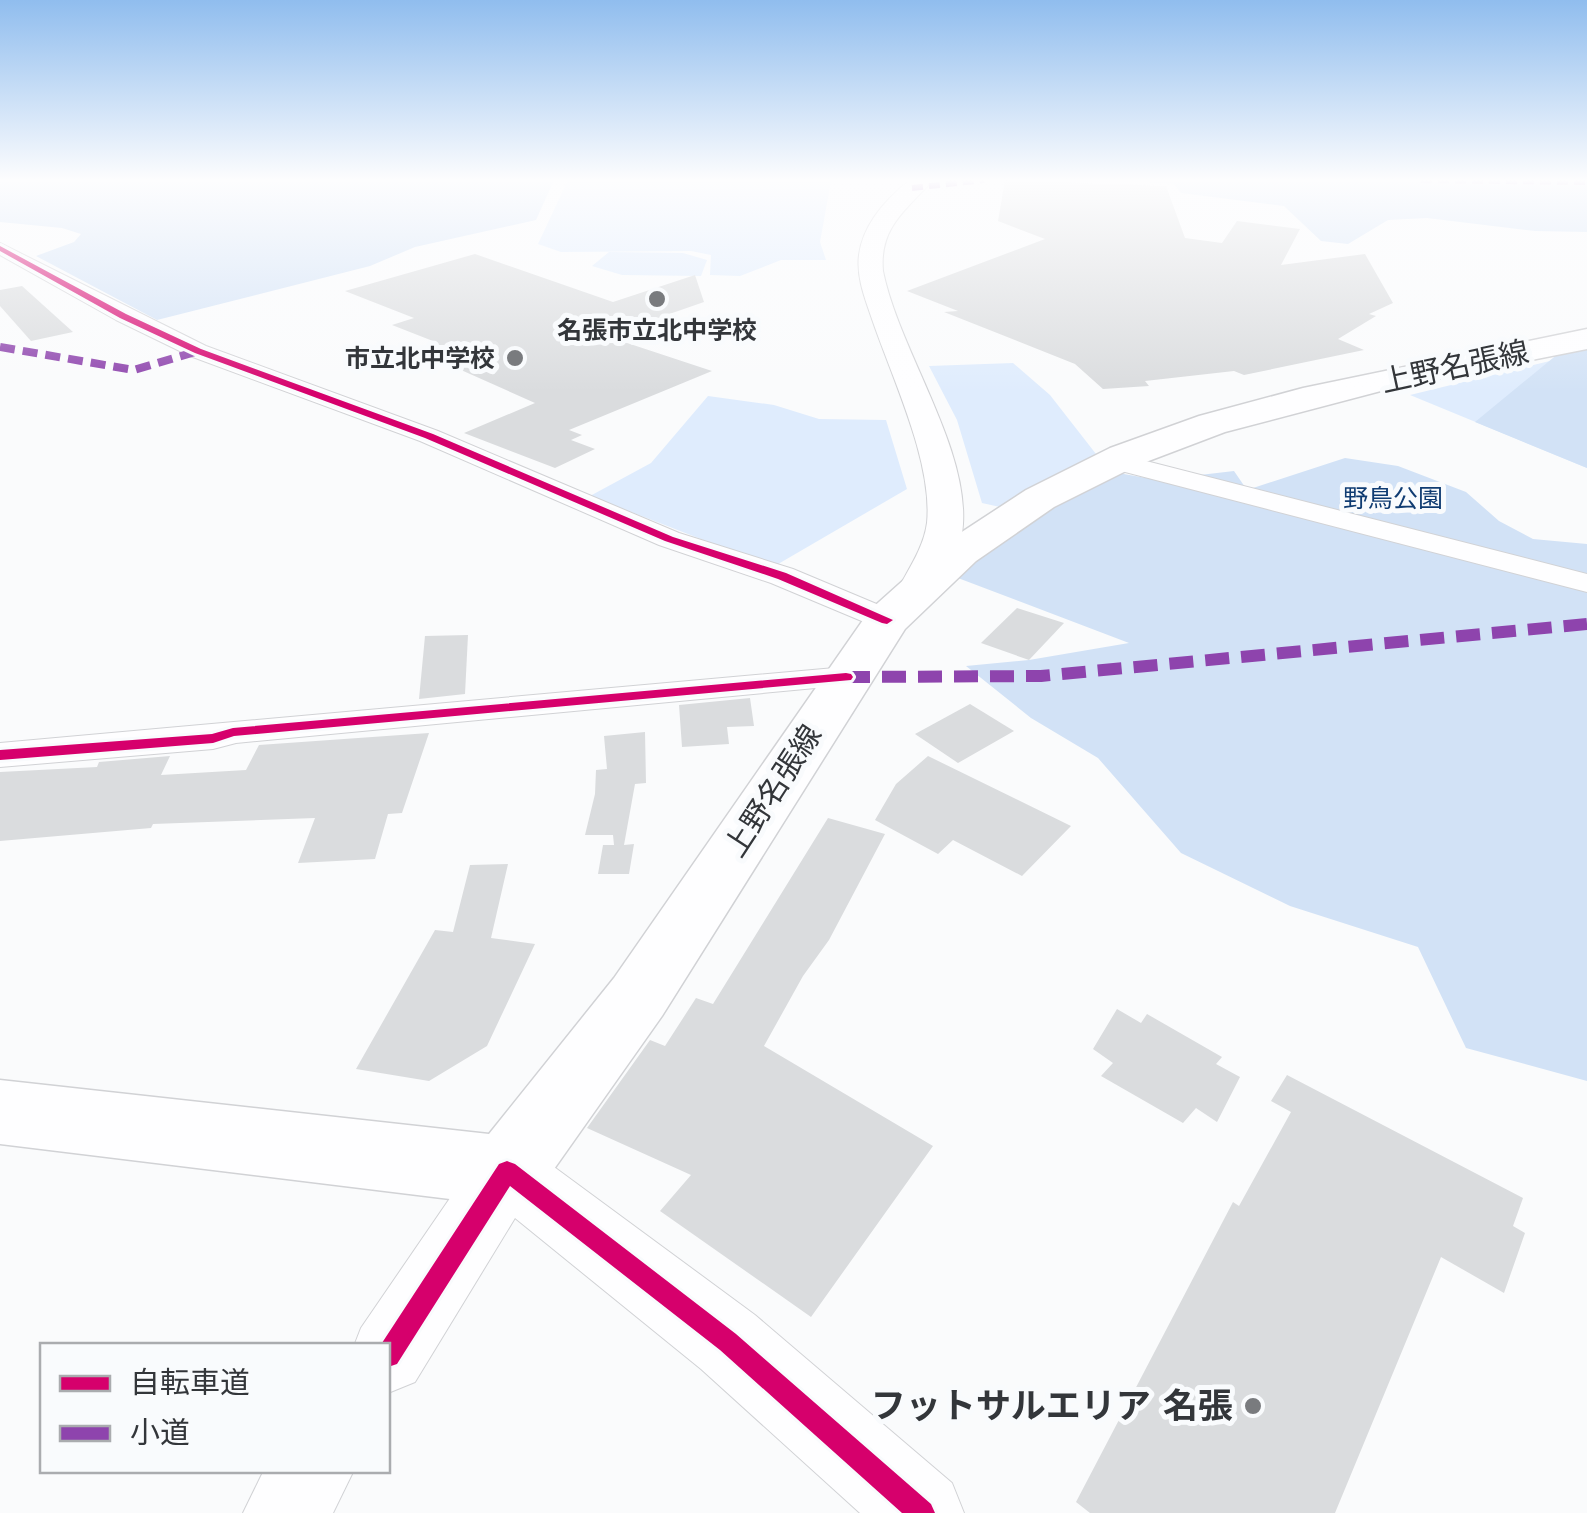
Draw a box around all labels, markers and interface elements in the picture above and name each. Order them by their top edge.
marker: 名張市立北中学校 [646,288,668,310]
place label: 名張市立北中学校 [557,316,757,345]
street label: 上野名張線 [1378,334,1532,399]
place label: 市立北中学校 [345,344,495,373]
marker: 市立北中学校 [504,347,526,369]
park label: 野鳥公園 [1343,484,1443,513]
street label: 上野名張線 [717,718,828,863]
legend [40,1343,390,1473]
text: 自転車道 [130,1365,250,1400]
place label: フットサルエリア 名張 [871,1386,1233,1426]
marker: フットサルエリア 名張 [1242,1395,1264,1417]
text: 小道 [130,1415,190,1450]

